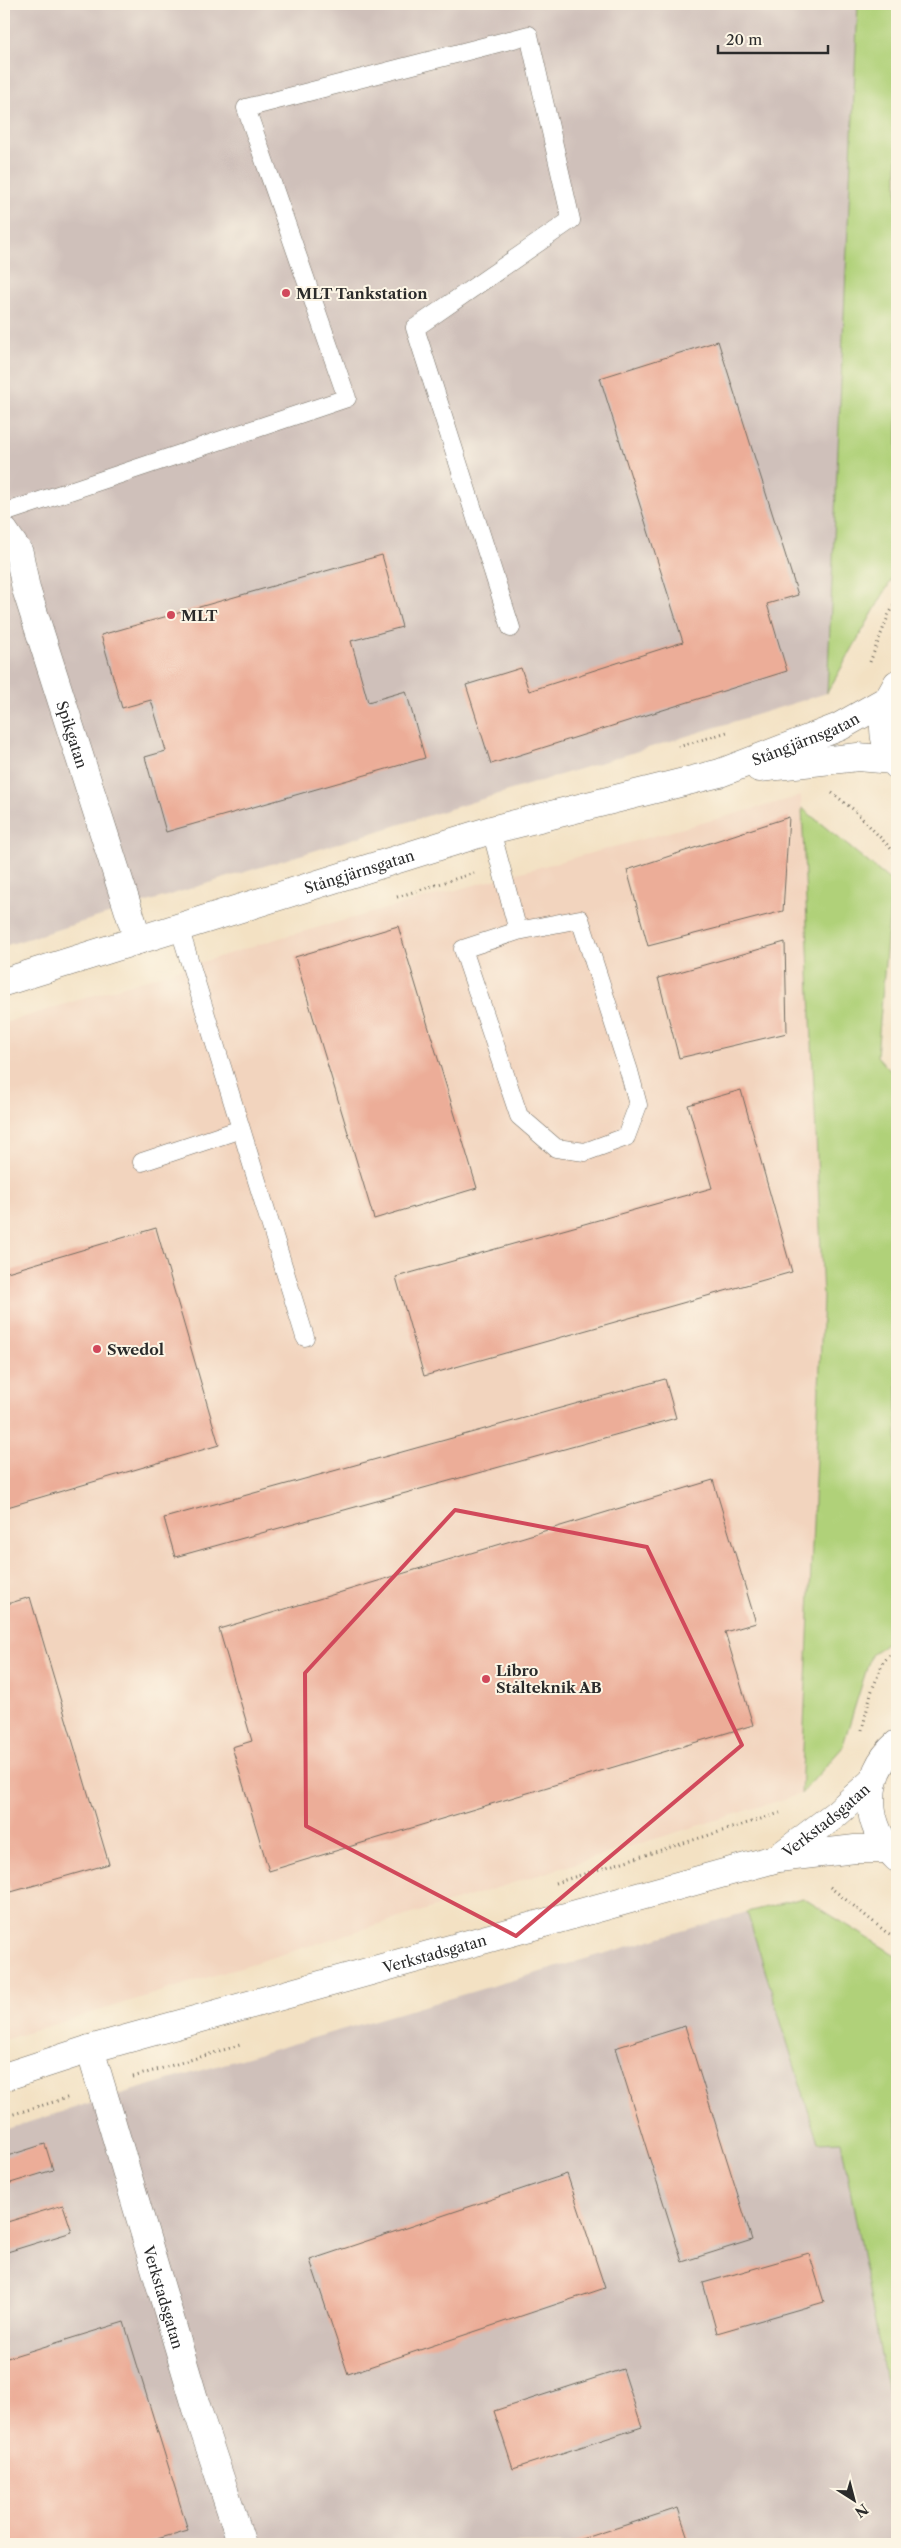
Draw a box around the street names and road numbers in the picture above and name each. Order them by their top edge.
street label: Spikgatan [53,698,92,771]
street label: Stångjärnsgatan [749,708,863,769]
street label: Stångjärnsgatan [302,845,417,897]
street label: Verkstadsgatan [778,1779,874,1862]
street label: Verkstadsgatan [380,1930,489,1977]
street label: Verkstadsgatan [139,2242,188,2352]

